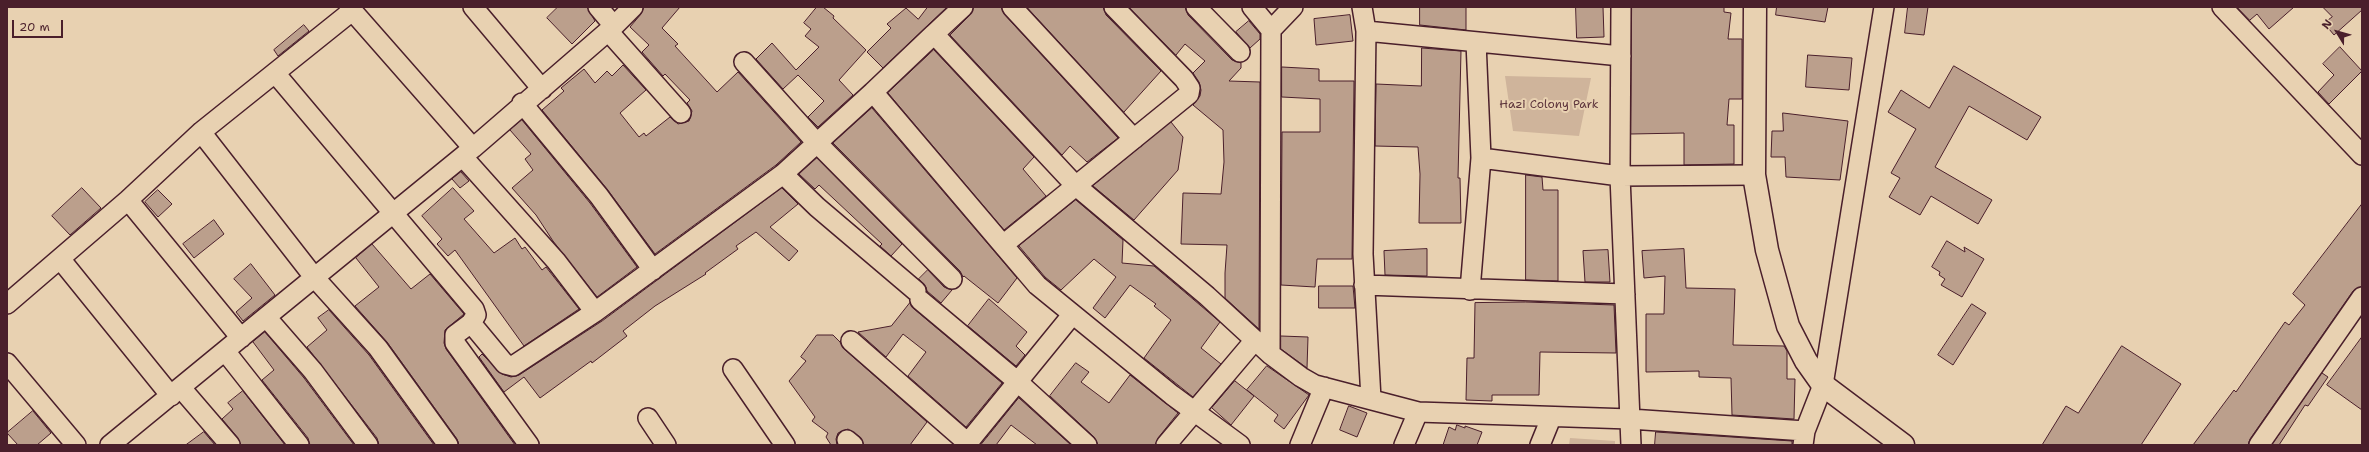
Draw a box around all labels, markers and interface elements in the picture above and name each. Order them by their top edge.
scale bar [14,12,65,38]
north arrow [2317,12,2357,52]
text: N [2318,16,2336,32]
text: 20 m [19,19,50,35]
park label: Hazi Colony Park [1499,98,1599,112]

